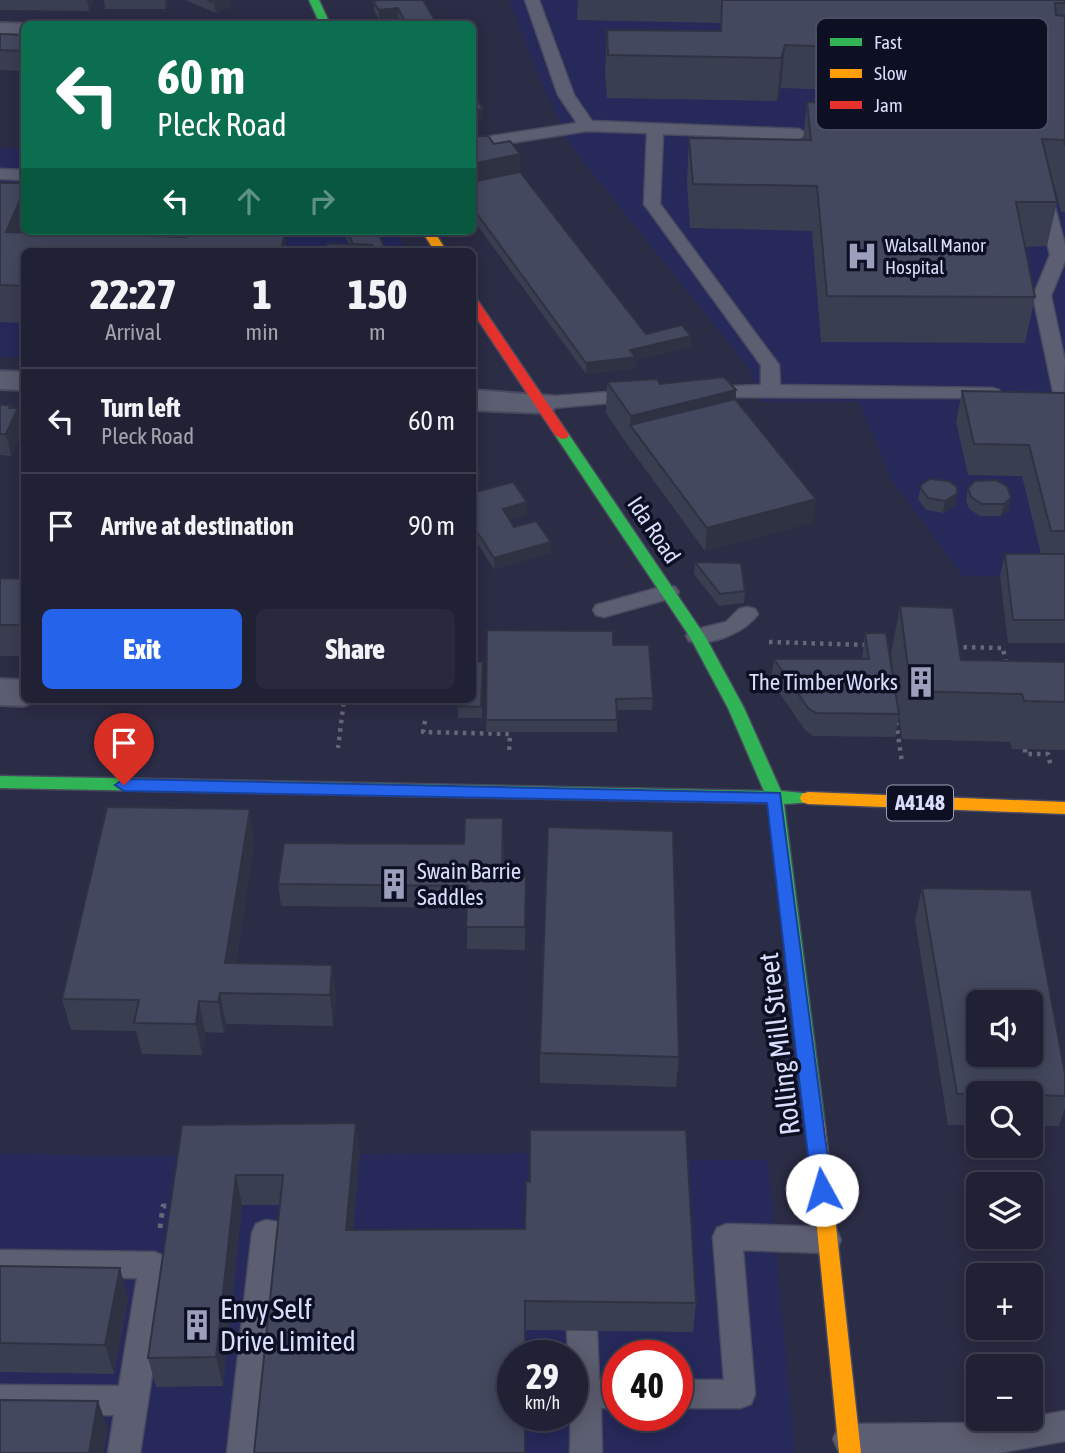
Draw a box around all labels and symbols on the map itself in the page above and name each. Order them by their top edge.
legend [816,18,1048,130]
text: Fast [874,31,902,53]
text: Slow [874,62,908,84]
text: Jam [874,94,903,116]
place label: Walsall Manor Hospital [885,234,986,278]
hospital icon: Walsall Manor Hospital [845,239,879,273]
street label: Ida Road [622,492,686,568]
building icon: The Timber Works [904,665,938,699]
place label: The Timber Works [749,669,898,695]
pin [94,713,154,785]
road number: A4148 [887,786,953,820]
place label: Swain Barrie Saddles [417,858,521,910]
building icon: Swain Barrie Saddles [377,867,411,901]
street label: Rolling Mill Street [752,951,806,1137]
position arrow [785,1153,859,1227]
place label: Envy Self Drive Limited [220,1293,356,1357]
building icon: Envy Self Drive Limited [180,1308,214,1342]
speed limit sign: 40 [602,1340,693,1431]

